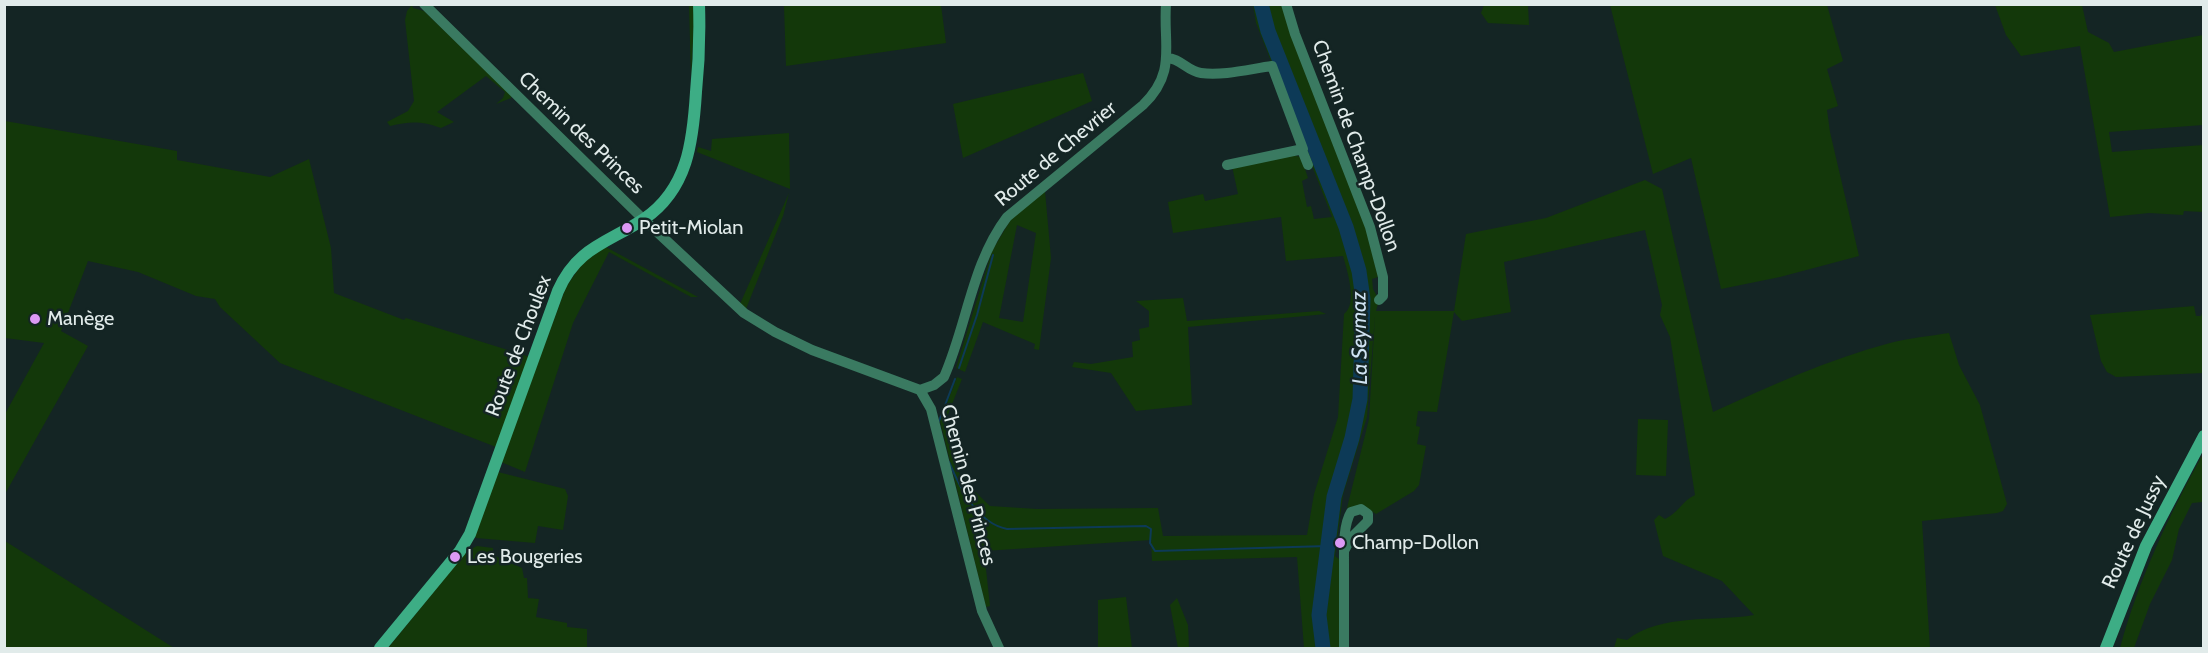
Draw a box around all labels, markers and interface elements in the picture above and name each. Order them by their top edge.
street label: Chemin de Champ-Dollon [1306,37,1406,255]
street label: Chemin des Princes [513,67,649,199]
street label: Route de Chevrier [991,96,1121,212]
place label: Petit-Miolan [639,216,743,240]
marker: Petit-Miolan [620,221,634,235]
street label: Route de Choulex [481,272,557,420]
water label: La Seymaz [1347,291,1373,385]
place label: Manège [47,307,114,331]
marker: Manège [28,312,42,326]
street label: Chemin des Princes [935,402,1001,568]
street label: Route de Jussy [2097,471,2171,593]
place label: Champ-Dollon [1352,531,1479,555]
marker: Champ-Dollon [1333,536,1347,550]
place label: Les Bougeries [467,545,583,569]
marker: Les Bougeries [448,550,462,564]

